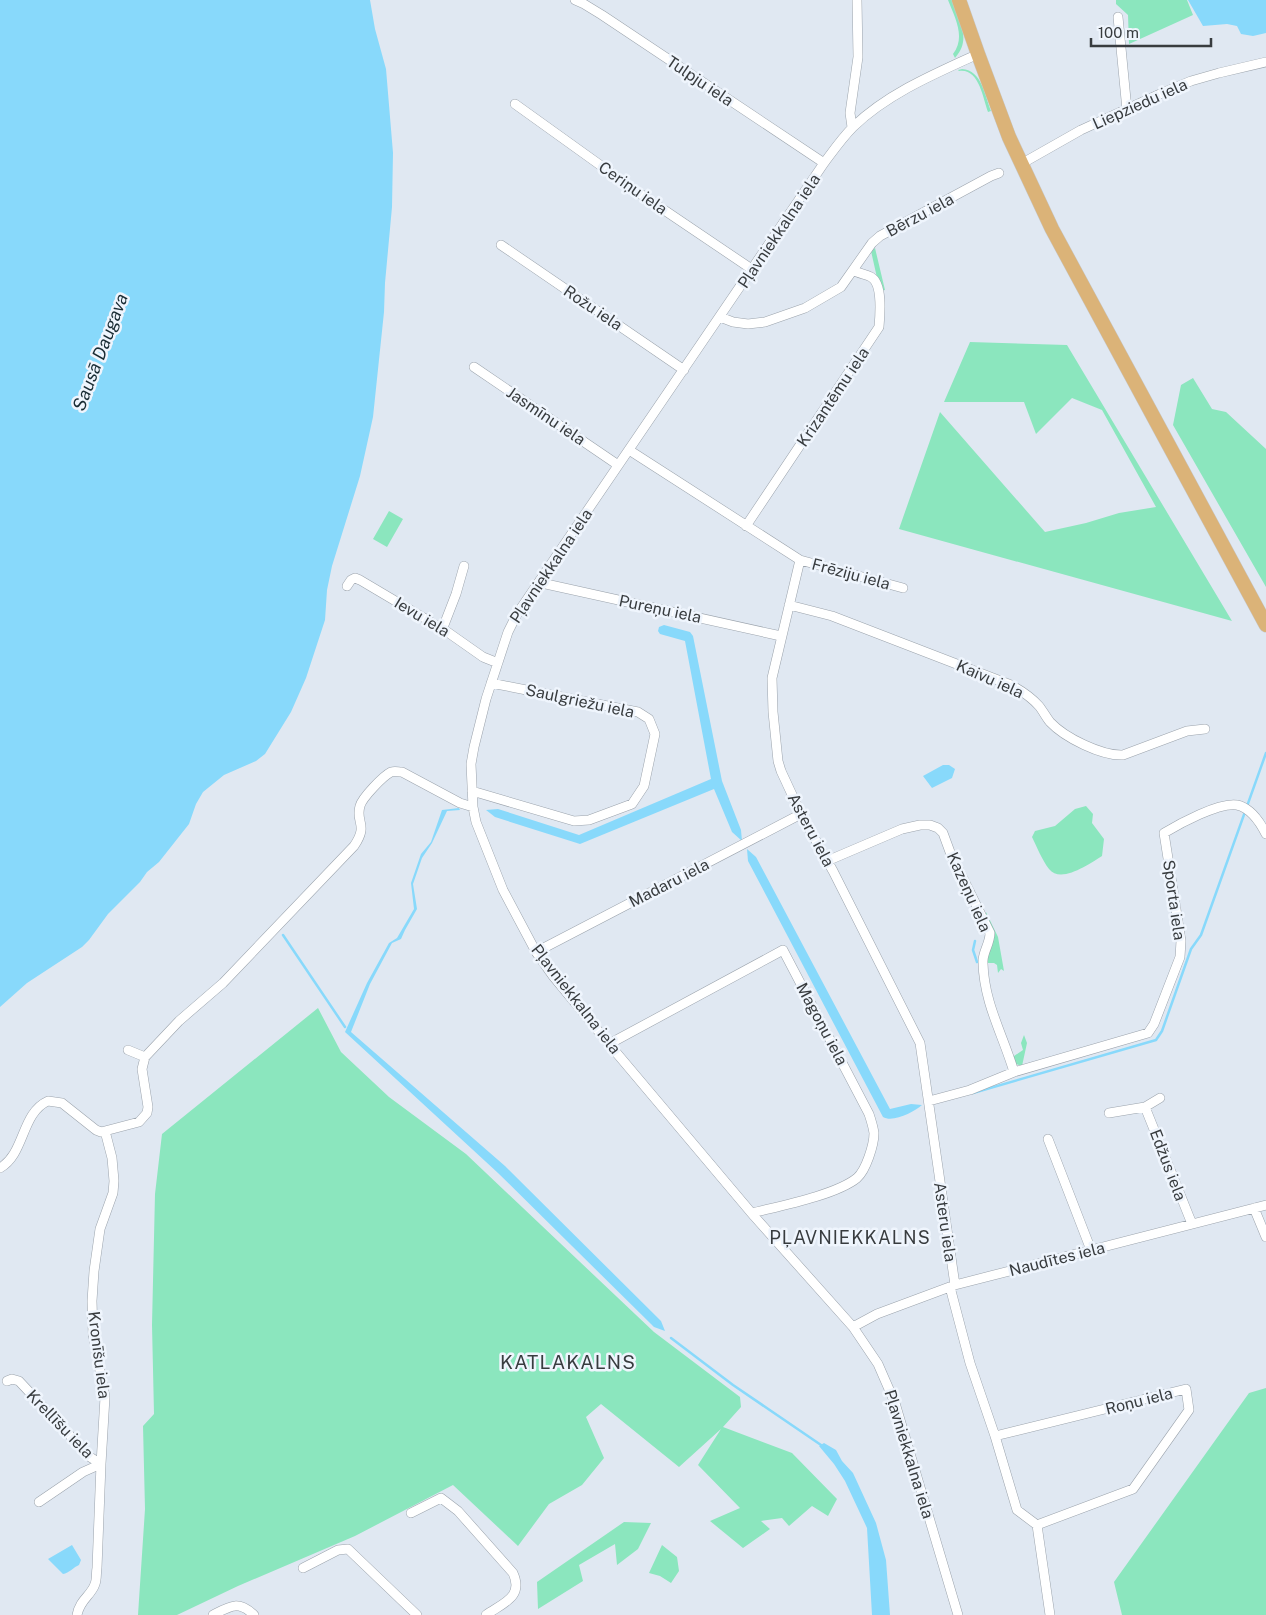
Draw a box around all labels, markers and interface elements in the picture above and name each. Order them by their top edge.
scale bar [1091,15,1211,47]
text: 100 m [1098,24,1139,41]
street label: Tulpju iela [663,52,737,110]
street label: Liepziedu iela [1090,75,1190,133]
street label: Ceriņu iela [595,157,671,219]
street label: Pļavniekkalna iela [734,170,824,292]
street label: Bērzu iela [883,189,957,241]
street label: Rožu iela [560,281,626,335]
water label: Sausā Daugava [68,290,132,414]
street label: Krizantēmu iela [793,344,873,450]
street label: Jasmīnu iela [503,383,589,449]
street label: Pļavniekkalna iela [506,505,596,627]
street label: Frēziju iela [810,554,892,594]
street label: Pureņu iela [617,591,703,627]
street label: Ievu iela [391,593,453,641]
street label: Kaivu iela [953,656,1027,702]
street label: Saulgriežu iela [524,680,636,722]
street label: Asteru iela [784,790,838,870]
street label: Kazeņu iela [943,849,995,935]
street label: Madaru iela [626,855,712,911]
street label: Sporta iela [1159,859,1189,941]
street label: Pļavniekkalna iela [527,940,625,1058]
street label: Magoņu iela [792,979,852,1069]
street label: Edžus iela [1146,1127,1190,1203]
street label: Asteru iela [930,1181,960,1263]
district label: PĻAVNIEKKALNS [769,1227,931,1248]
street label: Naudītes iela [1007,1238,1107,1280]
street label: Kronīšu iela [84,1310,114,1400]
district label: KATLAKALNS [500,1351,636,1373]
street label: Roņu iela [1103,1383,1175,1419]
street label: Krellīšu iela [23,1386,97,1462]
street label: Pļavniekkalna iela [880,1387,938,1521]

